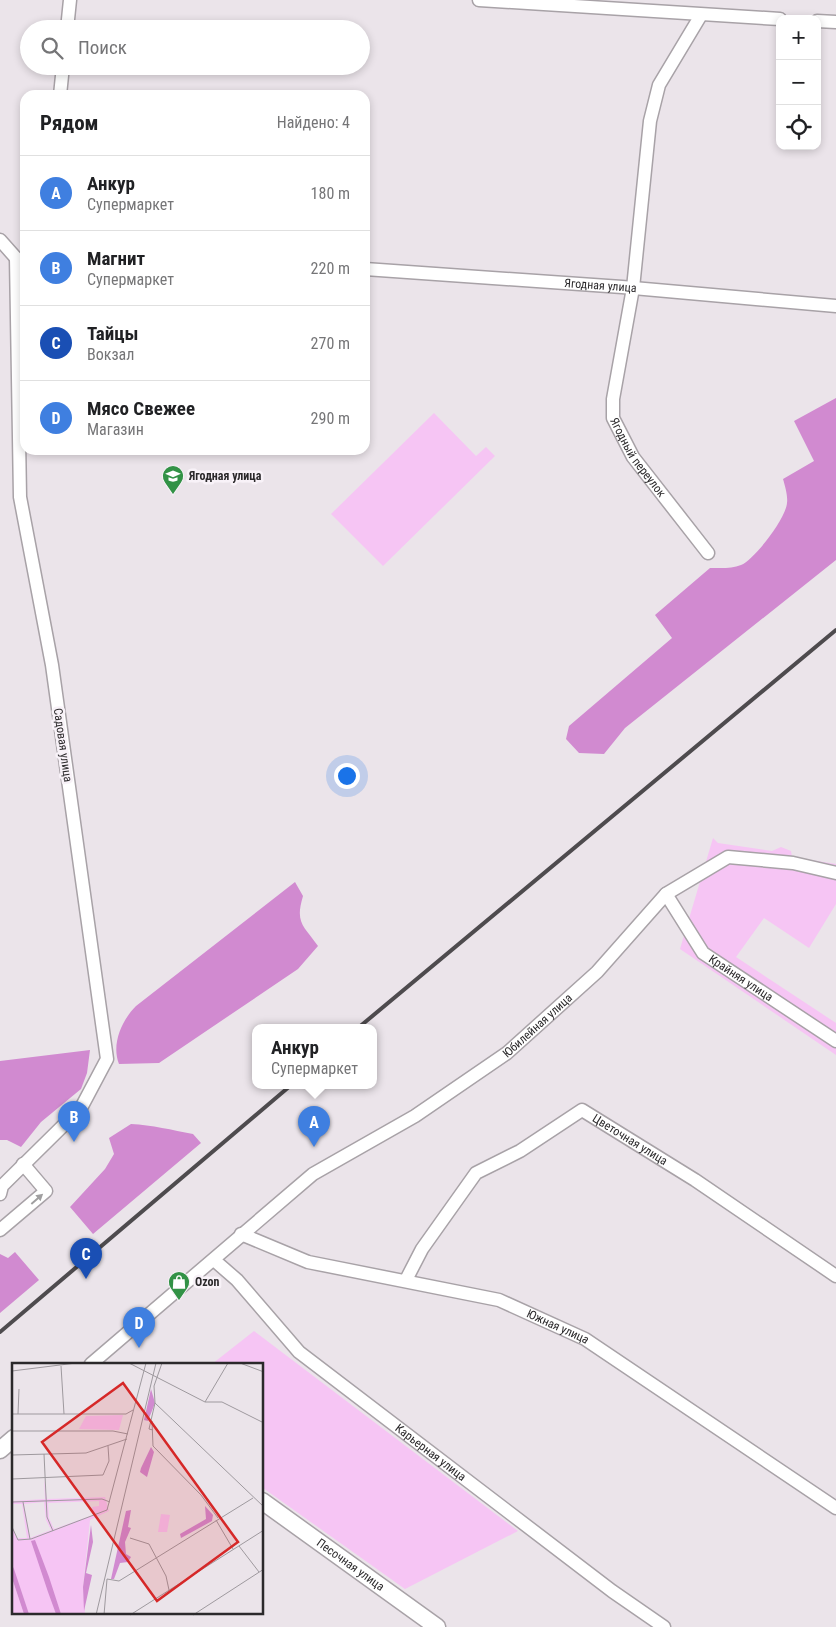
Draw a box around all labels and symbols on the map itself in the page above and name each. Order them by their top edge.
street label: Ягодная улица [564,276,637,295]
street label: Ягодный переулок [607,415,669,500]
school or university icon: Ягодная улица [161,464,185,495]
place label: Ягодная улица [188,469,262,483]
street label: Садовая улица [51,707,75,783]
your location [334,763,360,789]
street label: Крайняя улица [706,952,776,1004]
street label: Юбилейная улица [500,991,575,1060]
pin: B [58,1101,90,1142]
pin: A [298,1106,330,1147]
street label: Цветочная улица [590,1111,670,1168]
one-way arrow [30,1193,42,1205]
pin: C [70,1238,102,1279]
shop icon: Ozon [167,1270,191,1301]
place label: Ozon [195,1275,220,1289]
pin: D [123,1307,155,1348]
street label: Южная улица [525,1307,592,1347]
inset map [12,1363,264,1614]
street label: Карьерная улица [392,1421,469,1484]
street label: Песочная улица [314,1536,387,1594]

